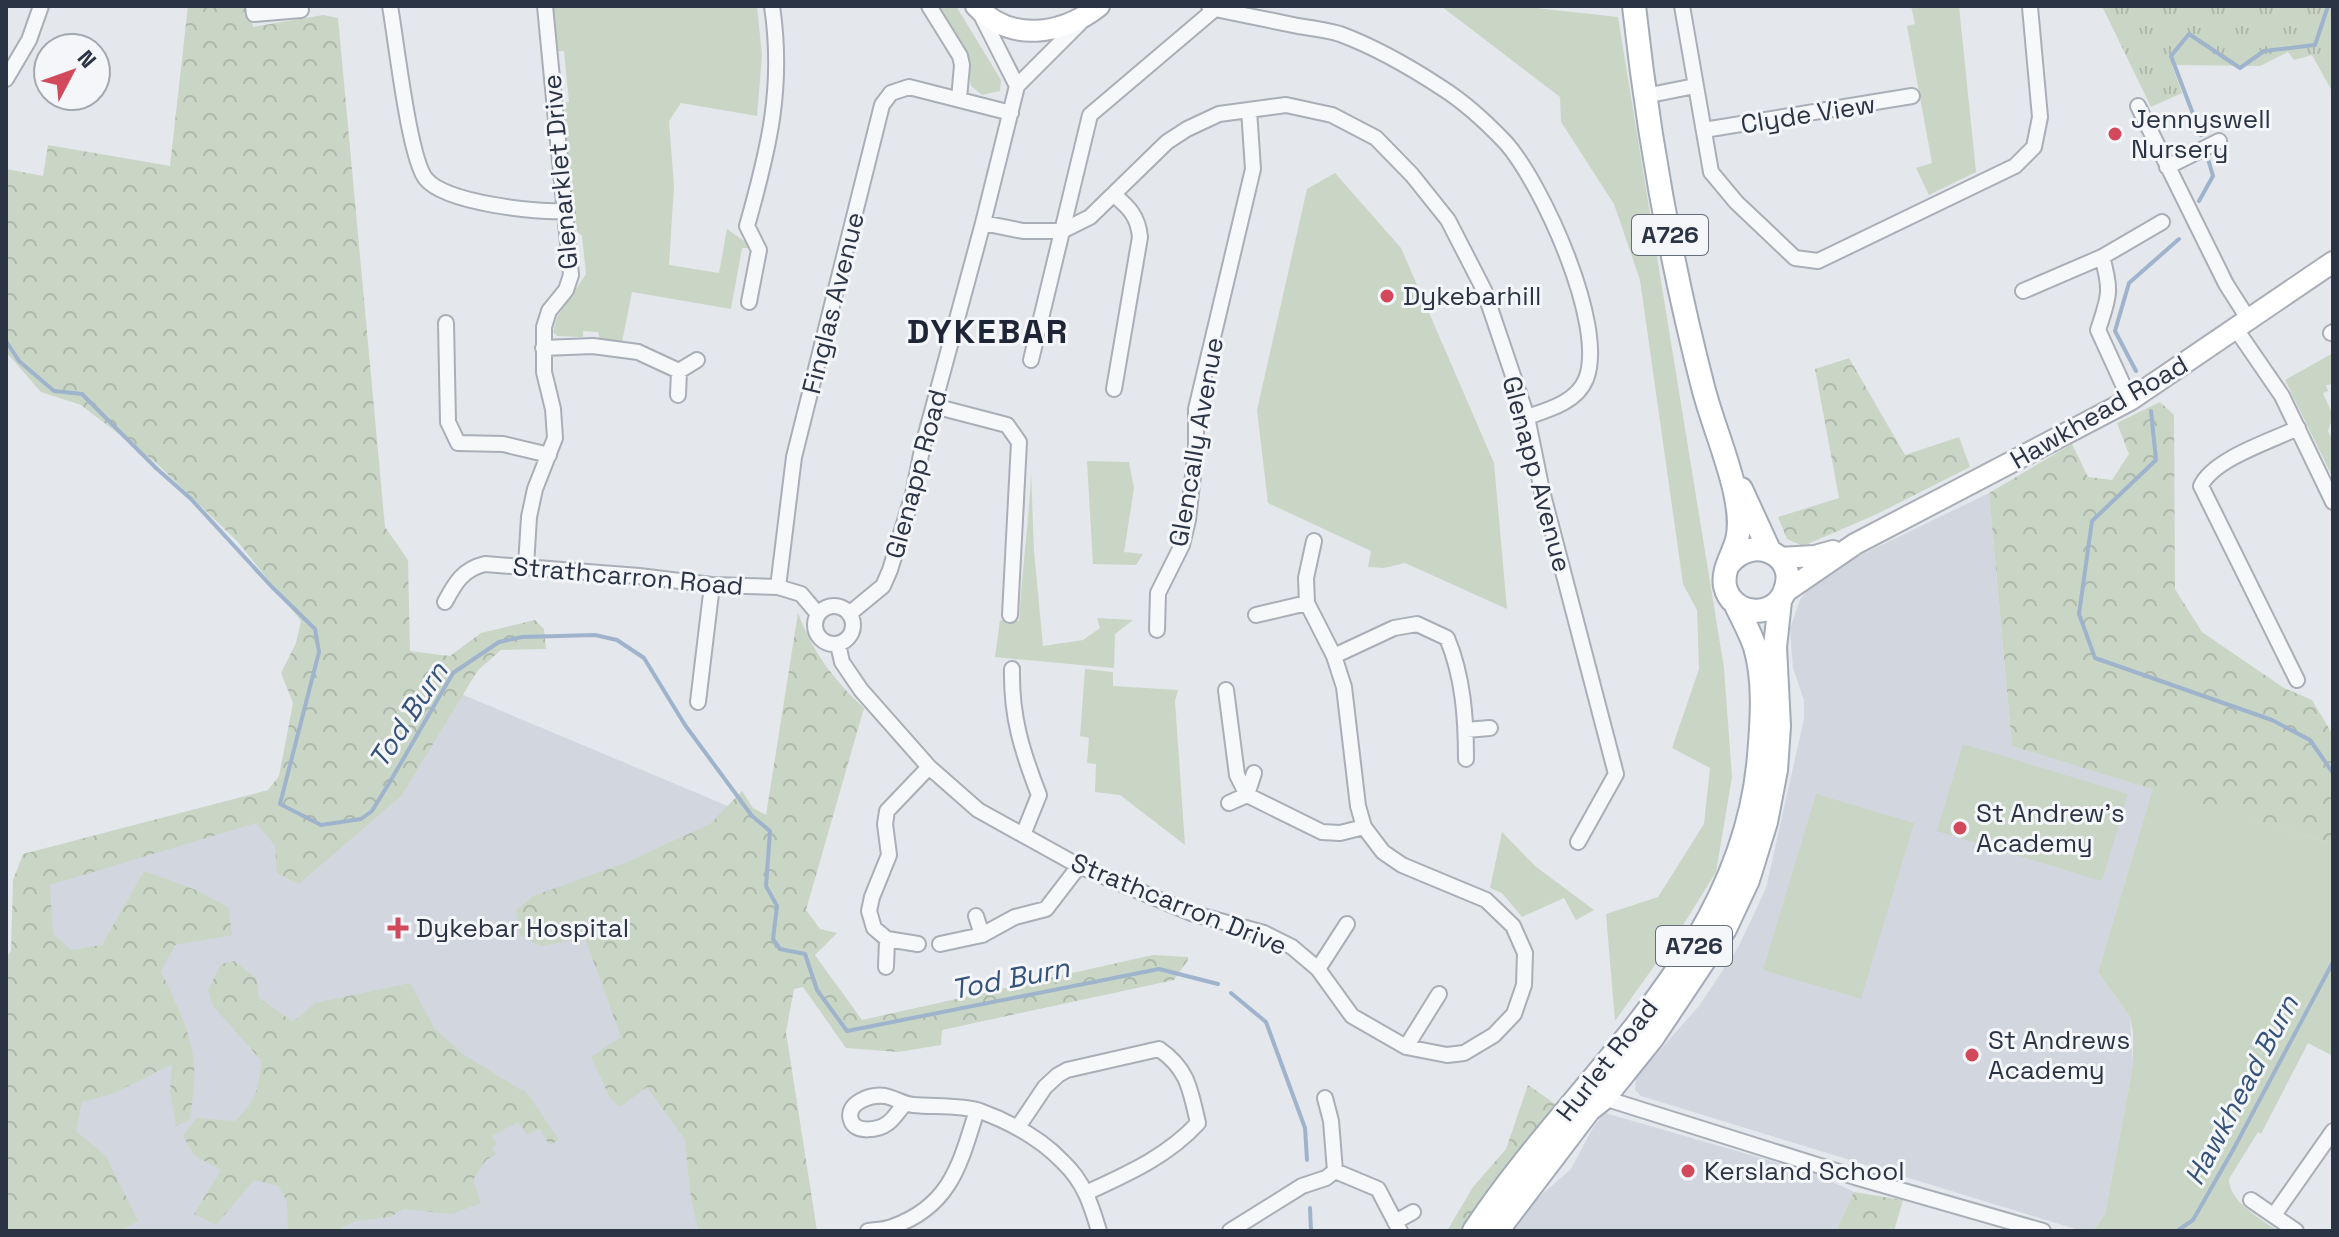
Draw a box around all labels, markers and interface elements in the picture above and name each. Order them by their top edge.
north arrow [32,32,112,112]
text: N [72,44,102,74]
street label: Glenarklet Drive [535,73,585,271]
street label: Clyde View [1738,87,1878,141]
place label: Jennyswell Nursery [2131,102,2271,166]
marker: Jennyswell Nursery [2106,125,2124,143]
street label: Finglas Avenue [794,209,872,397]
road number: A726 [1632,215,1708,255]
place label: Dykebarhill [1403,279,1541,313]
marker: Dykebarhill [1378,287,1396,305]
district label: DYKEBAR [907,310,1069,353]
street label: Glencally Avenue [1161,335,1231,549]
street label: Hawkhead Road [2004,347,2194,477]
street label: Glenapp Avenue [1495,372,1579,576]
street label: Glenapp Road [877,386,955,562]
street label: Strathcarron Road [511,549,745,603]
water label: Tod Burn [360,654,456,775]
place label: St Andrew's Academy [1976,796,2125,860]
marker: St Andrew's Academy [1951,819,1969,837]
street label: Strathcarron Drive [1066,845,1292,963]
place label: Dykebar Hospital [416,911,629,945]
marker: Dykebar Hospital [387,917,409,939]
road number: A726 [1656,926,1732,966]
water label: Tod Burn [948,949,1073,1007]
water label: Hawkhead Burn [2176,988,2307,1191]
street label: Hurlet Road [1549,992,1665,1128]
place label: St Andrews Academy [1988,1023,2130,1087]
marker: St Andrews Academy [1963,1046,1981,1064]
place label: Kersland School [1704,1154,1905,1188]
marker: Kersland School [1679,1162,1697,1180]

